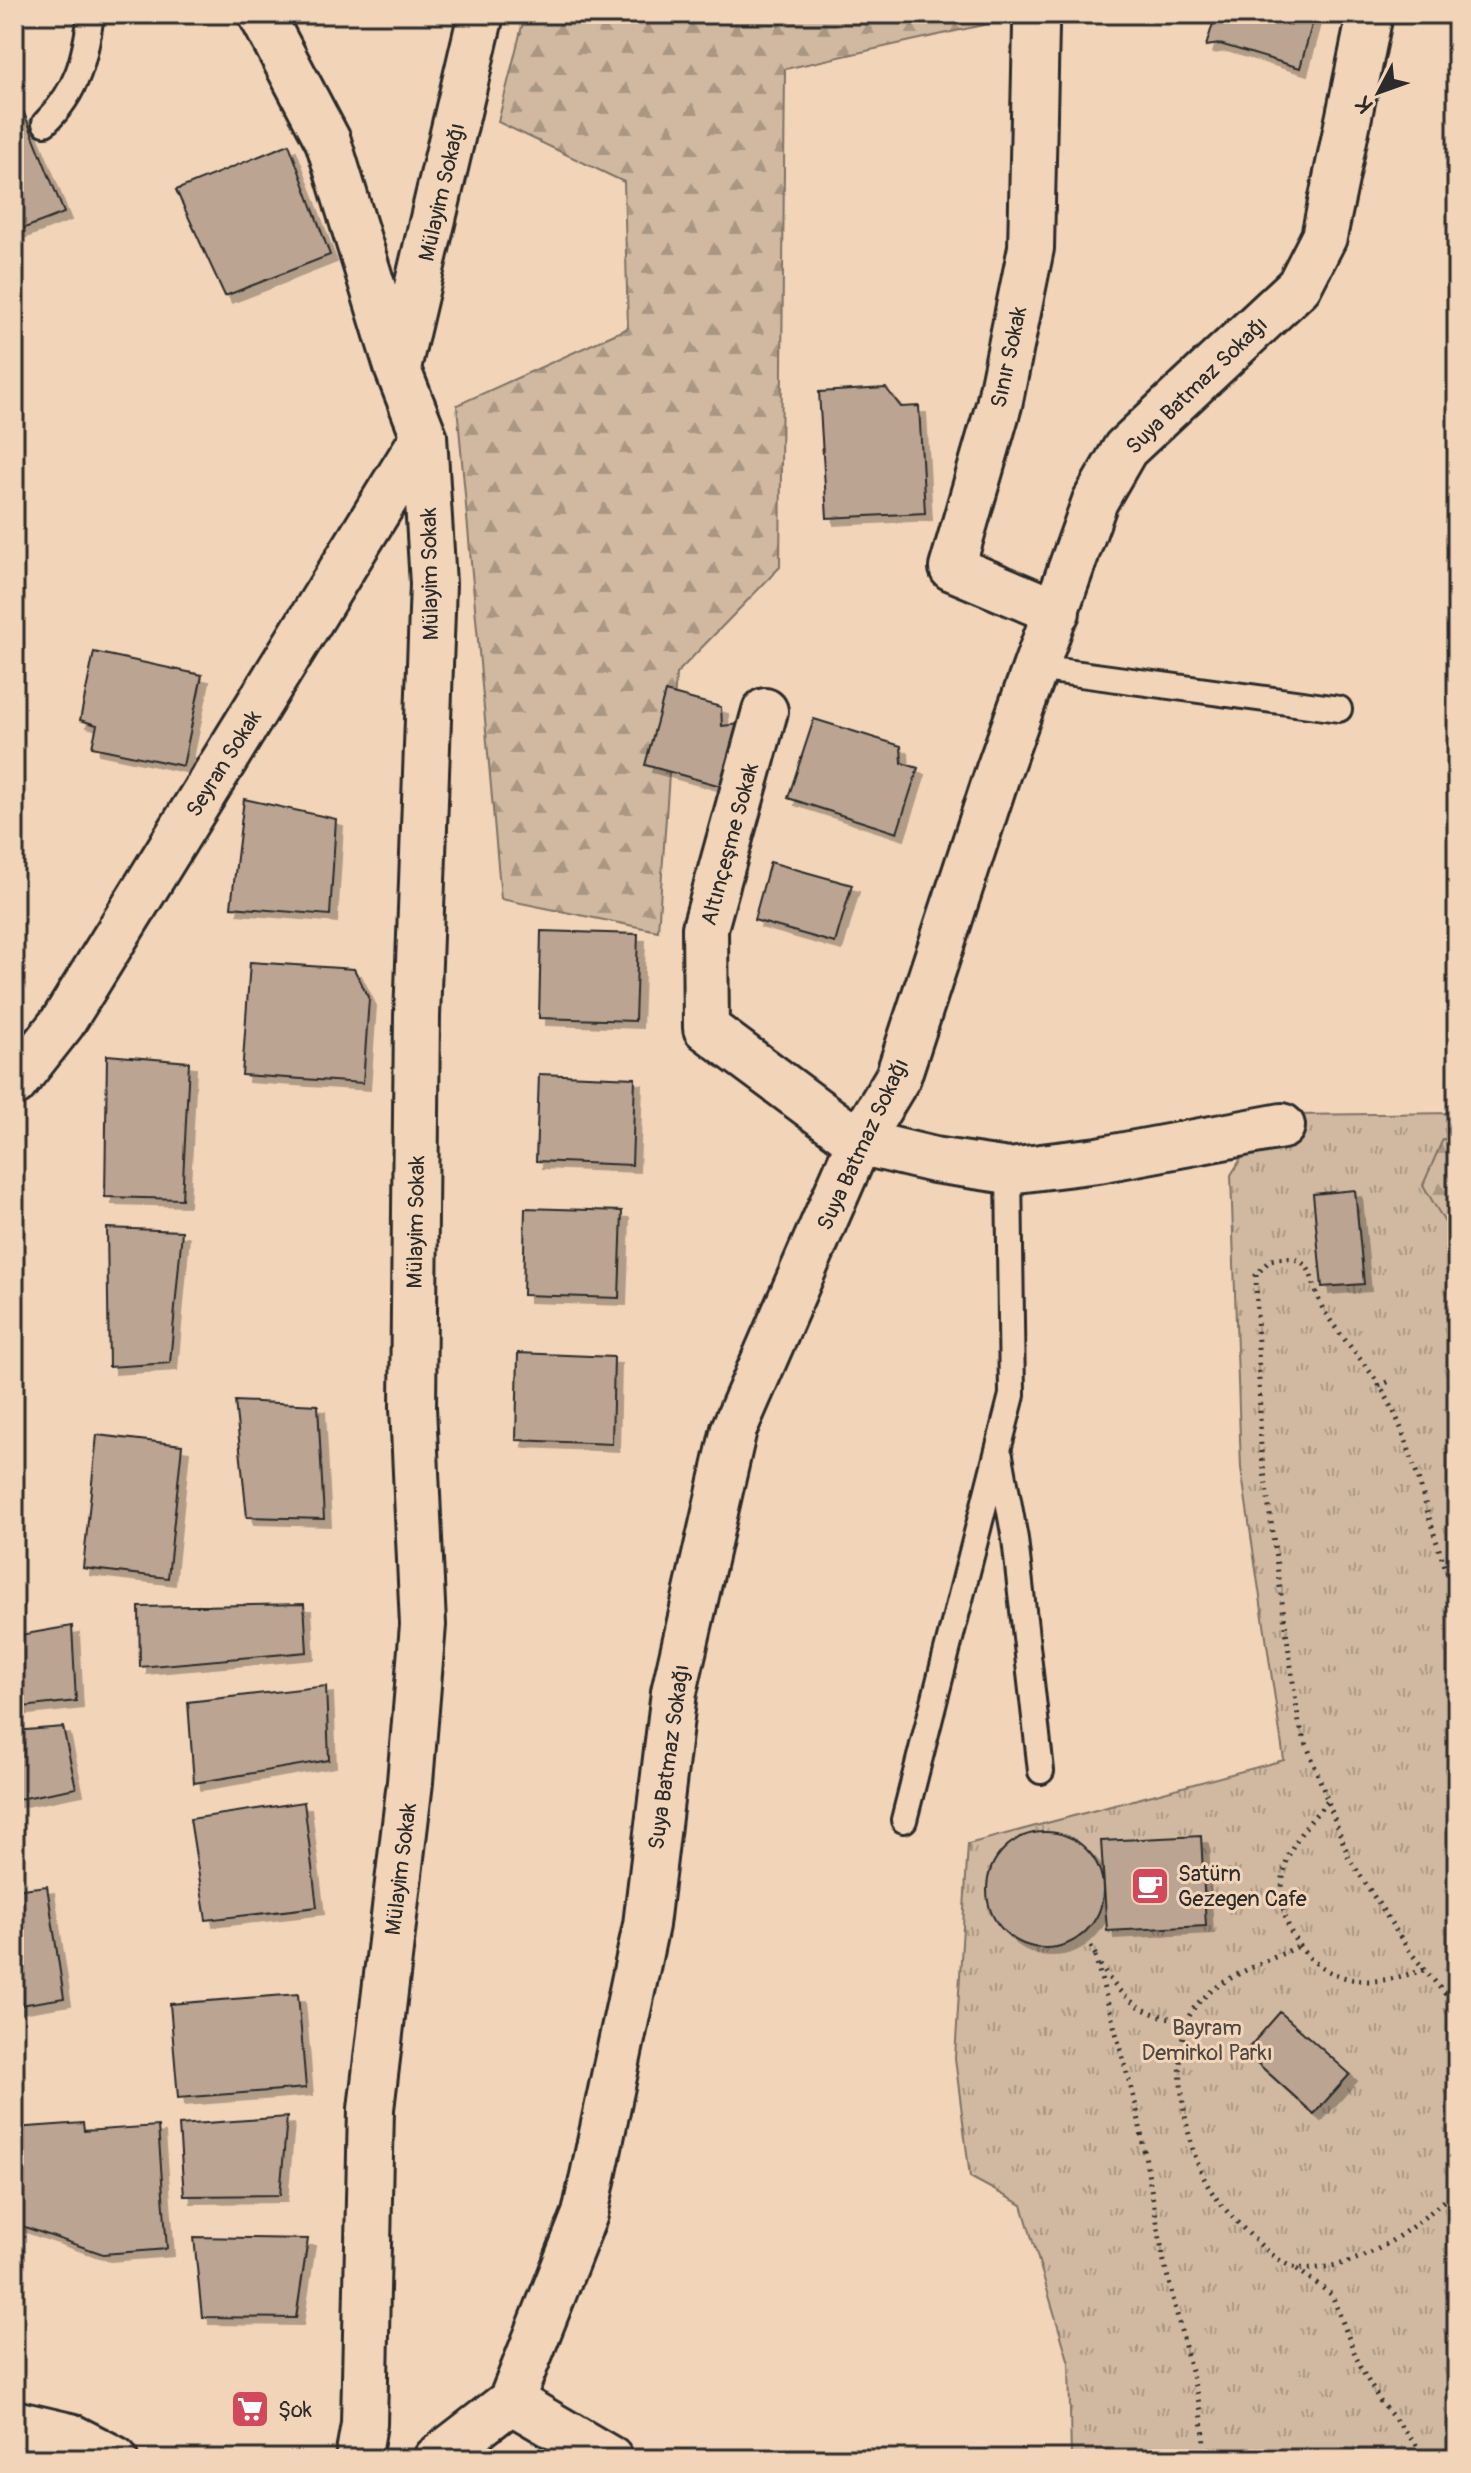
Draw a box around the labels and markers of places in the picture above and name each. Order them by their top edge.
place label: Satürn Gezegen Cafe [1178,1860,1307,1913]
cafe icon: Satürn Gezegen Cafe [1129,1865,1171,1907]
supermarket icon: Şok [229,2388,271,2430]
place label: Şok [278,2396,312,2424]

